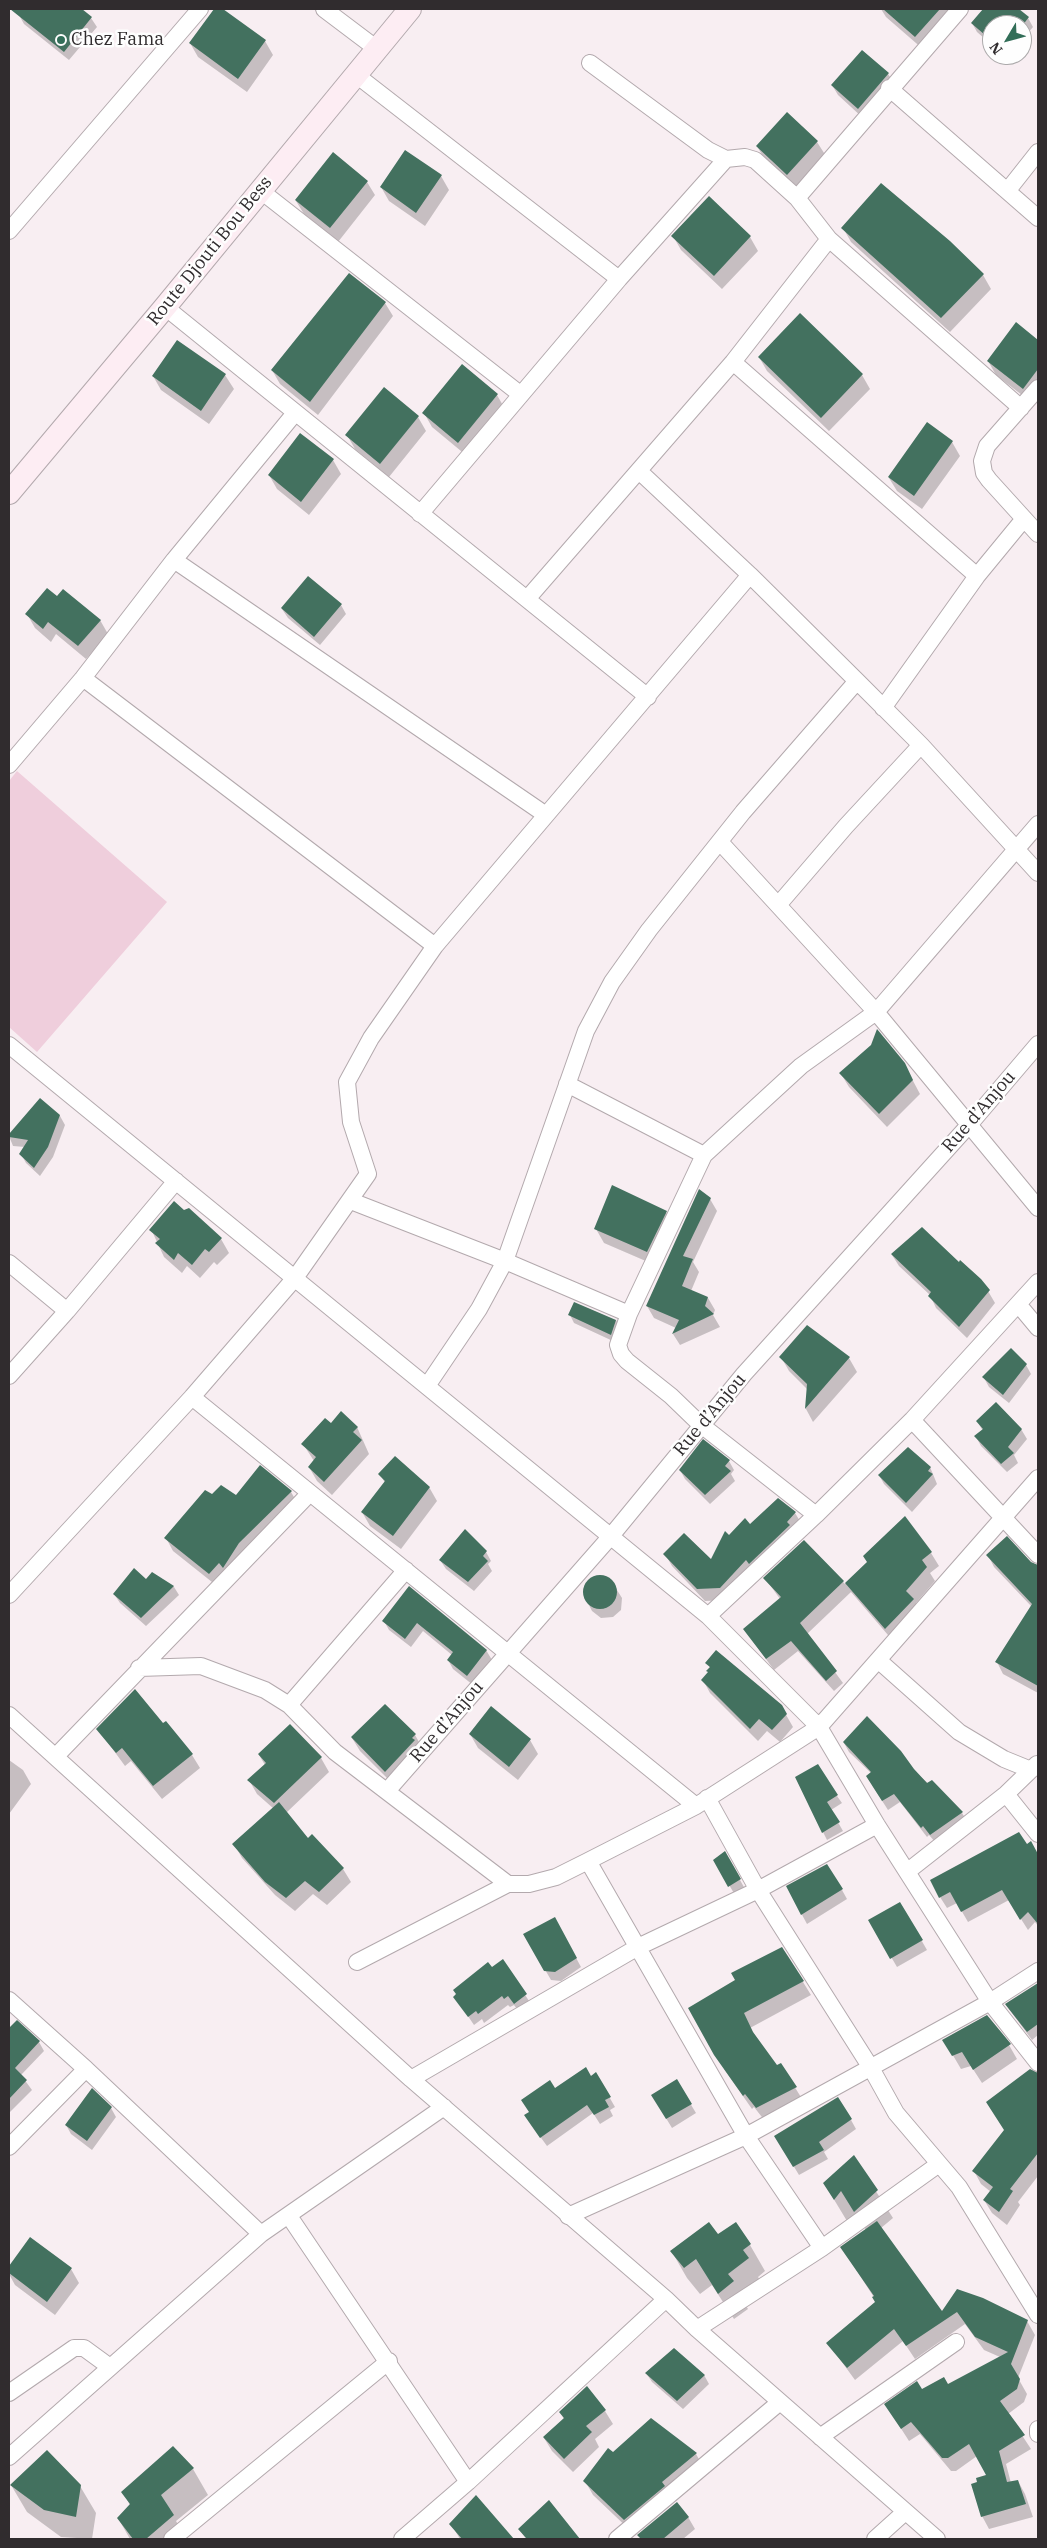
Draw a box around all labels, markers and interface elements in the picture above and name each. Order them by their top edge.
north arrow [982,15,1032,65]
place label: Chez Fama [71,29,164,51]
marker: Chez Fama [55,34,67,46]
text: N [985,39,1006,58]
street label: Route Djouti Bou Bess [143,172,277,330]
street label: Rue d’Anjou [938,1067,1020,1157]
street label: Rue d’Anjou [669,1369,751,1461]
street label: Rue d’Anjou [406,1677,488,1767]

